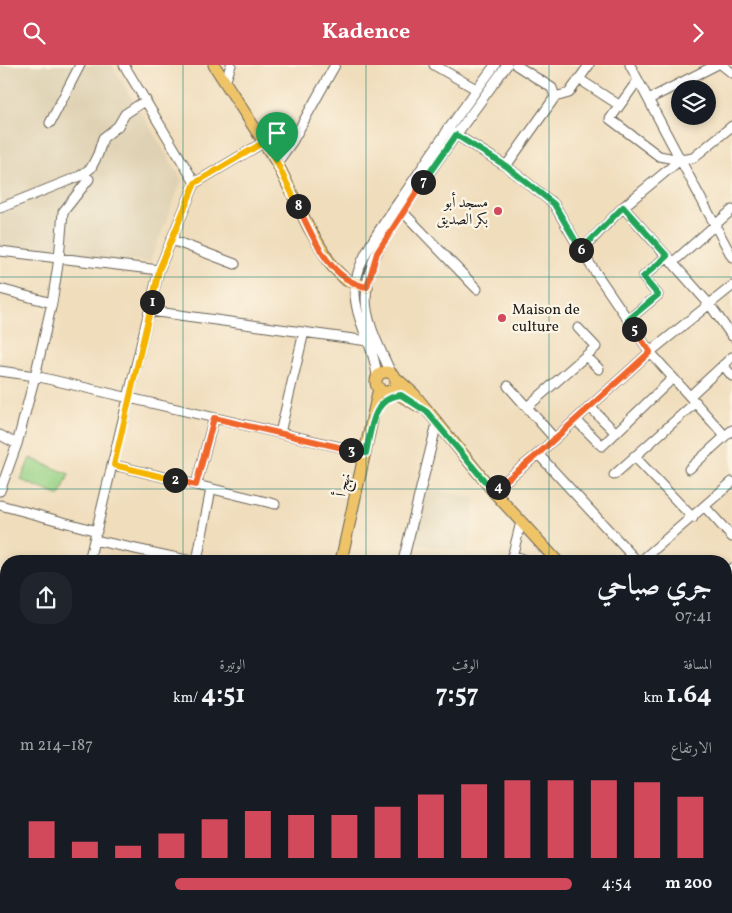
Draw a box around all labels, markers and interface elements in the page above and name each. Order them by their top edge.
text: Kadence [322,17,410,48]
icon: search [20,19,48,47]
icon: forward [684,19,712,47]
map controls [671,80,716,125]
button: layers [671,80,716,125]
pin [256,112,298,163]
icon: arrive [263,119,291,147]
pin: 7 [410,169,436,195]
text: 7 [420,173,427,192]
place label: مسجد أبو بكر الصديق [437,191,488,231]
pin: 8 [286,193,310,219]
text: 8 [295,197,302,216]
marker: مسجد أبو بكر الصديق [492,205,504,217]
pin: 6 [568,237,594,263]
text: 6 [578,241,585,260]
pin: 1 [140,289,164,315]
text: 1 [150,293,155,312]
place label: Maison de culture [512,300,580,338]
marker: Maison de culture [496,312,508,324]
pin: 5 [622,317,646,341]
text: 5 [631,320,638,339]
pin: 3 [338,437,364,463]
text: 3 [348,441,355,460]
pin: 2 [162,467,188,493]
text: 2 [172,471,179,490]
street label: نهج أ [330,471,359,500]
pin: 4 [486,475,510,499]
text: 4 [494,478,503,497]
text: جري صباحي [597,567,712,606]
button: share [20,572,72,624]
text: 07:41 [675,606,712,628]
text: الوتيرة [220,656,245,675]
text: الوقت [452,656,479,675]
text: المسافة [683,656,712,675]
text: 4:51 [201,678,245,713]
text: 7:57 [436,678,479,713]
text: 1.64 [666,678,712,713]
text: /km [173,689,201,708]
text: km [643,689,666,708]
text: 187–214 m [20,735,93,757]
text: الارتفاع [670,738,712,760]
text: 4:54 [601,873,632,895]
text: 200 m [665,873,712,895]

